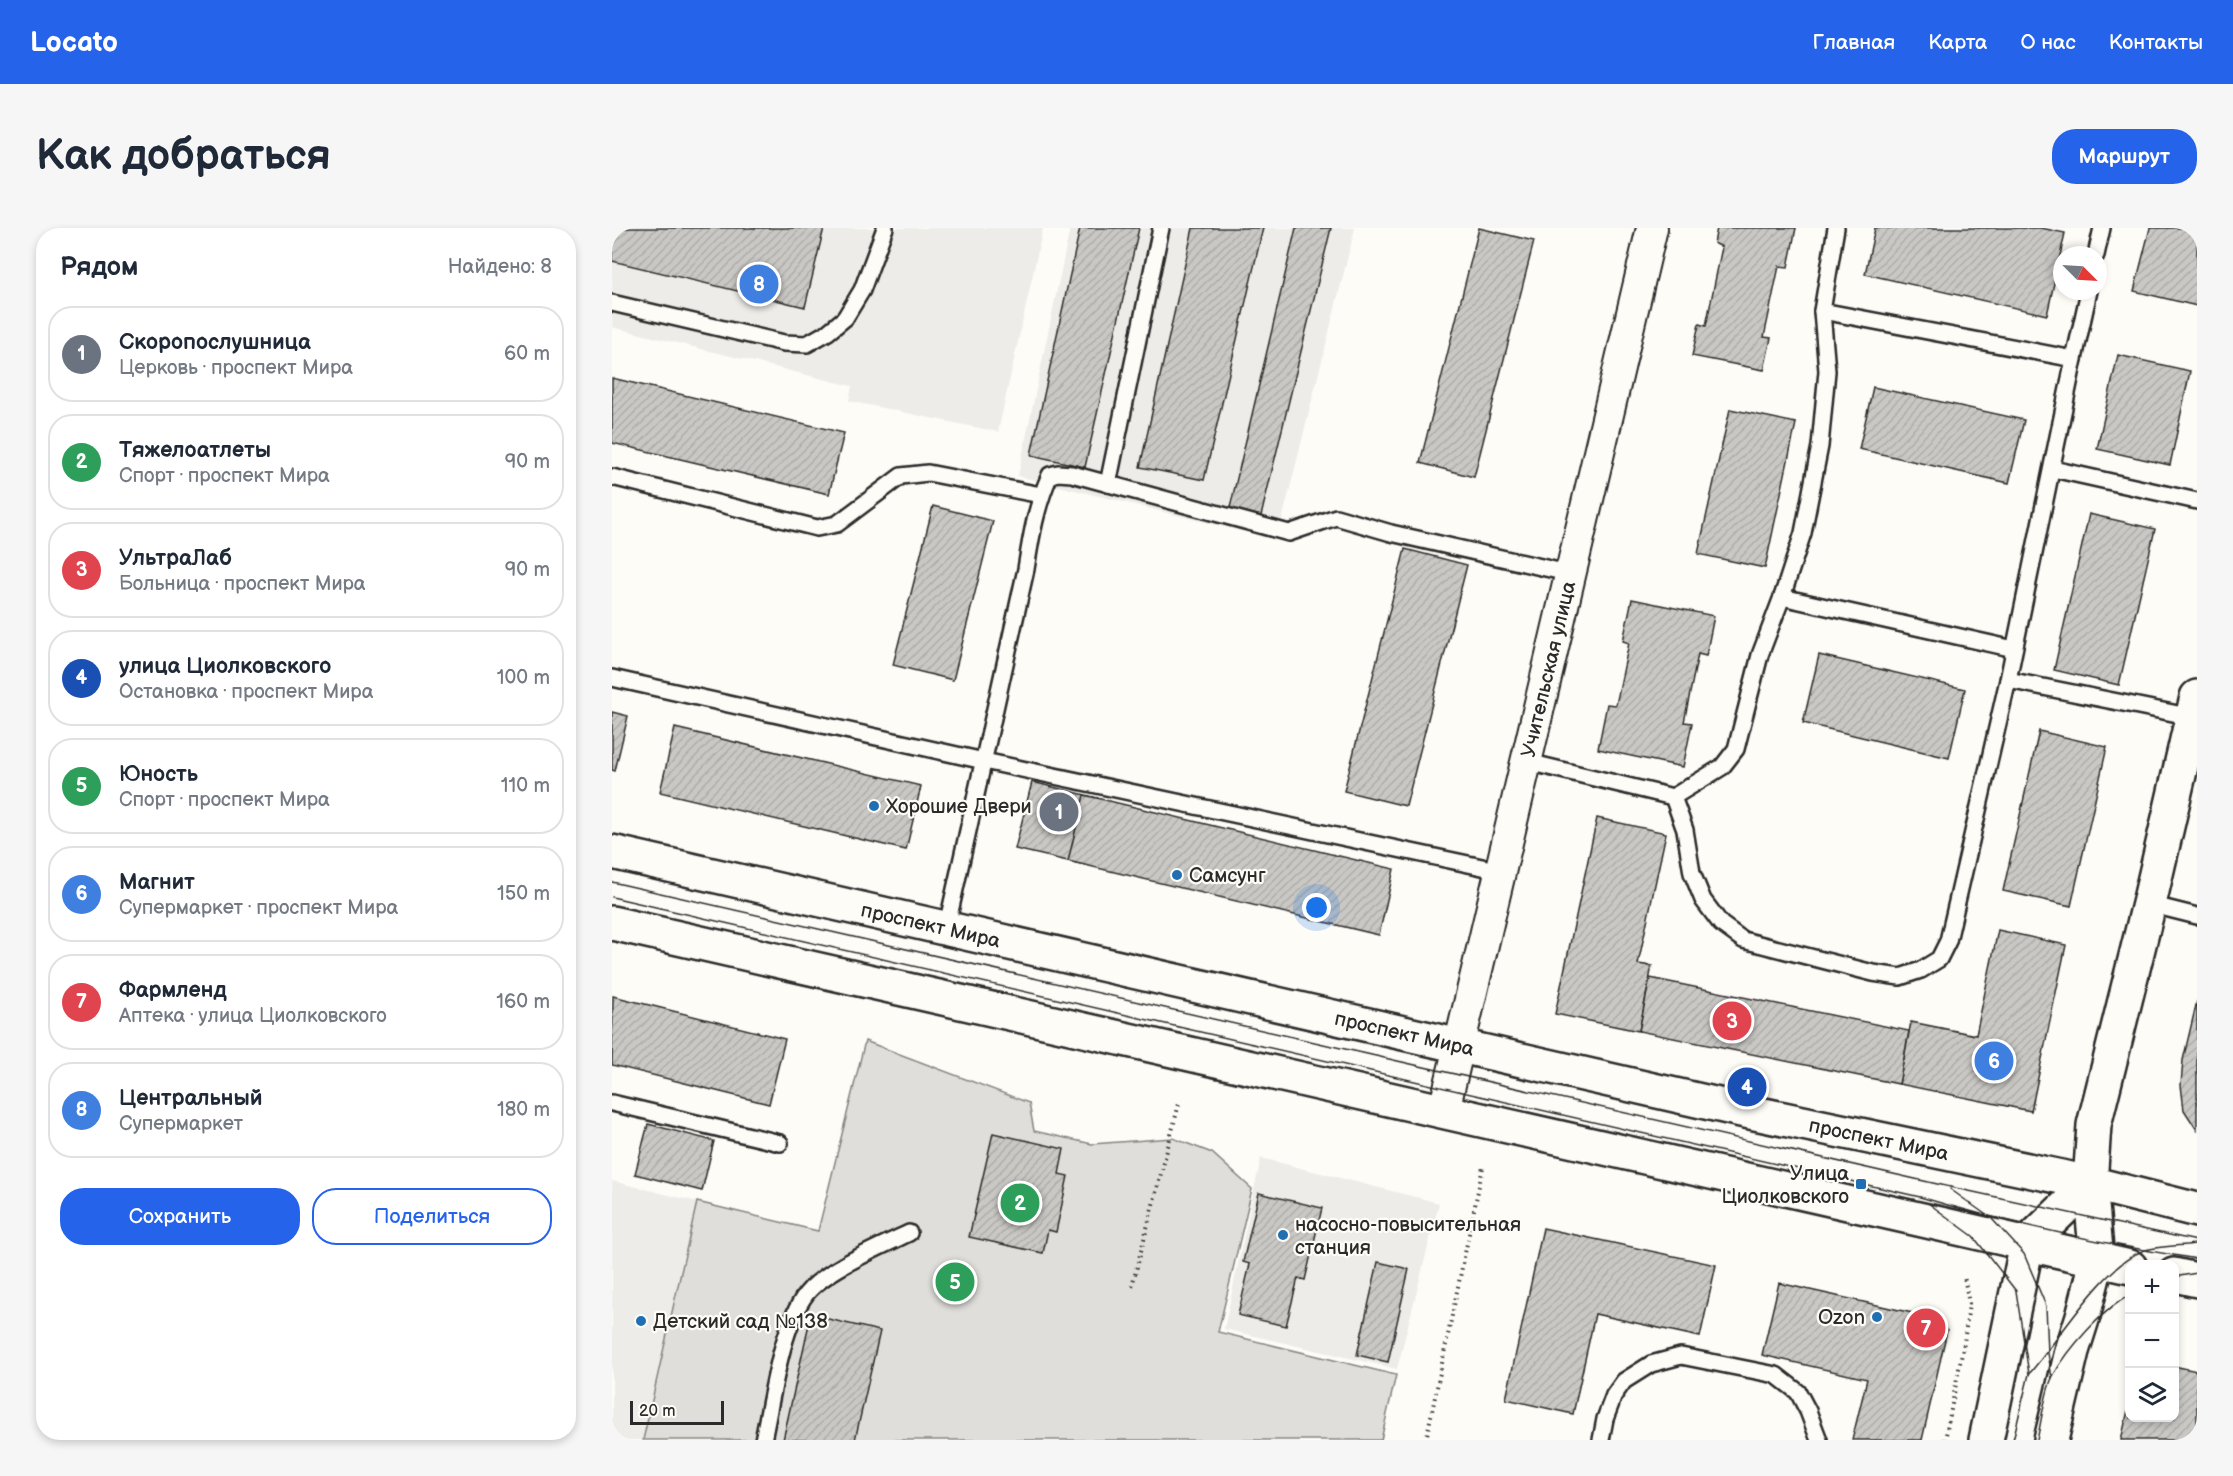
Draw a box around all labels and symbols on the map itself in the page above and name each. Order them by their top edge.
north arrow [2053,246,2107,300]
pin: 8 [740,262,778,306]
street label: Учительская улица [1517,579,1581,760]
pin: 1 [1040,790,1078,834]
place label: Хорошие Двери [886,795,1032,819]
marker: Хорошие Двери [867,799,881,813]
place label: Самсунг [1189,864,1266,888]
marker: Самсунг [1170,868,1184,882]
your location [1302,893,1331,922]
street label: проспект Мира [859,898,1003,953]
pin: 3 [1712,998,1752,1044]
street label: проспект Мира [1332,1007,1476,1062]
pin: 6 [1974,1038,2014,1084]
pin: 4 [1728,1064,1766,1110]
street label: проспект Мира [1807,1114,1951,1166]
place label: Улица Циолковского [1721,1162,1849,1209]
marker: Улица Циолковского [1854,1177,1868,1191]
pin: 2 [1000,1180,1040,1226]
place label: насосно-повысительная станция [1295,1213,1521,1260]
marker: насосно-повысительная станция [1276,1228,1290,1242]
pin: 5 [936,1260,974,1304]
place label: Ozon [1818,1306,1865,1330]
pin: 7 [1906,1306,1946,1350]
place label: Детский сад №138 [653,1310,828,1334]
marker: Ozon [1870,1310,1884,1324]
marker: Детский сад №138 [634,1314,648,1328]
scale bar [630,1398,724,1426]

